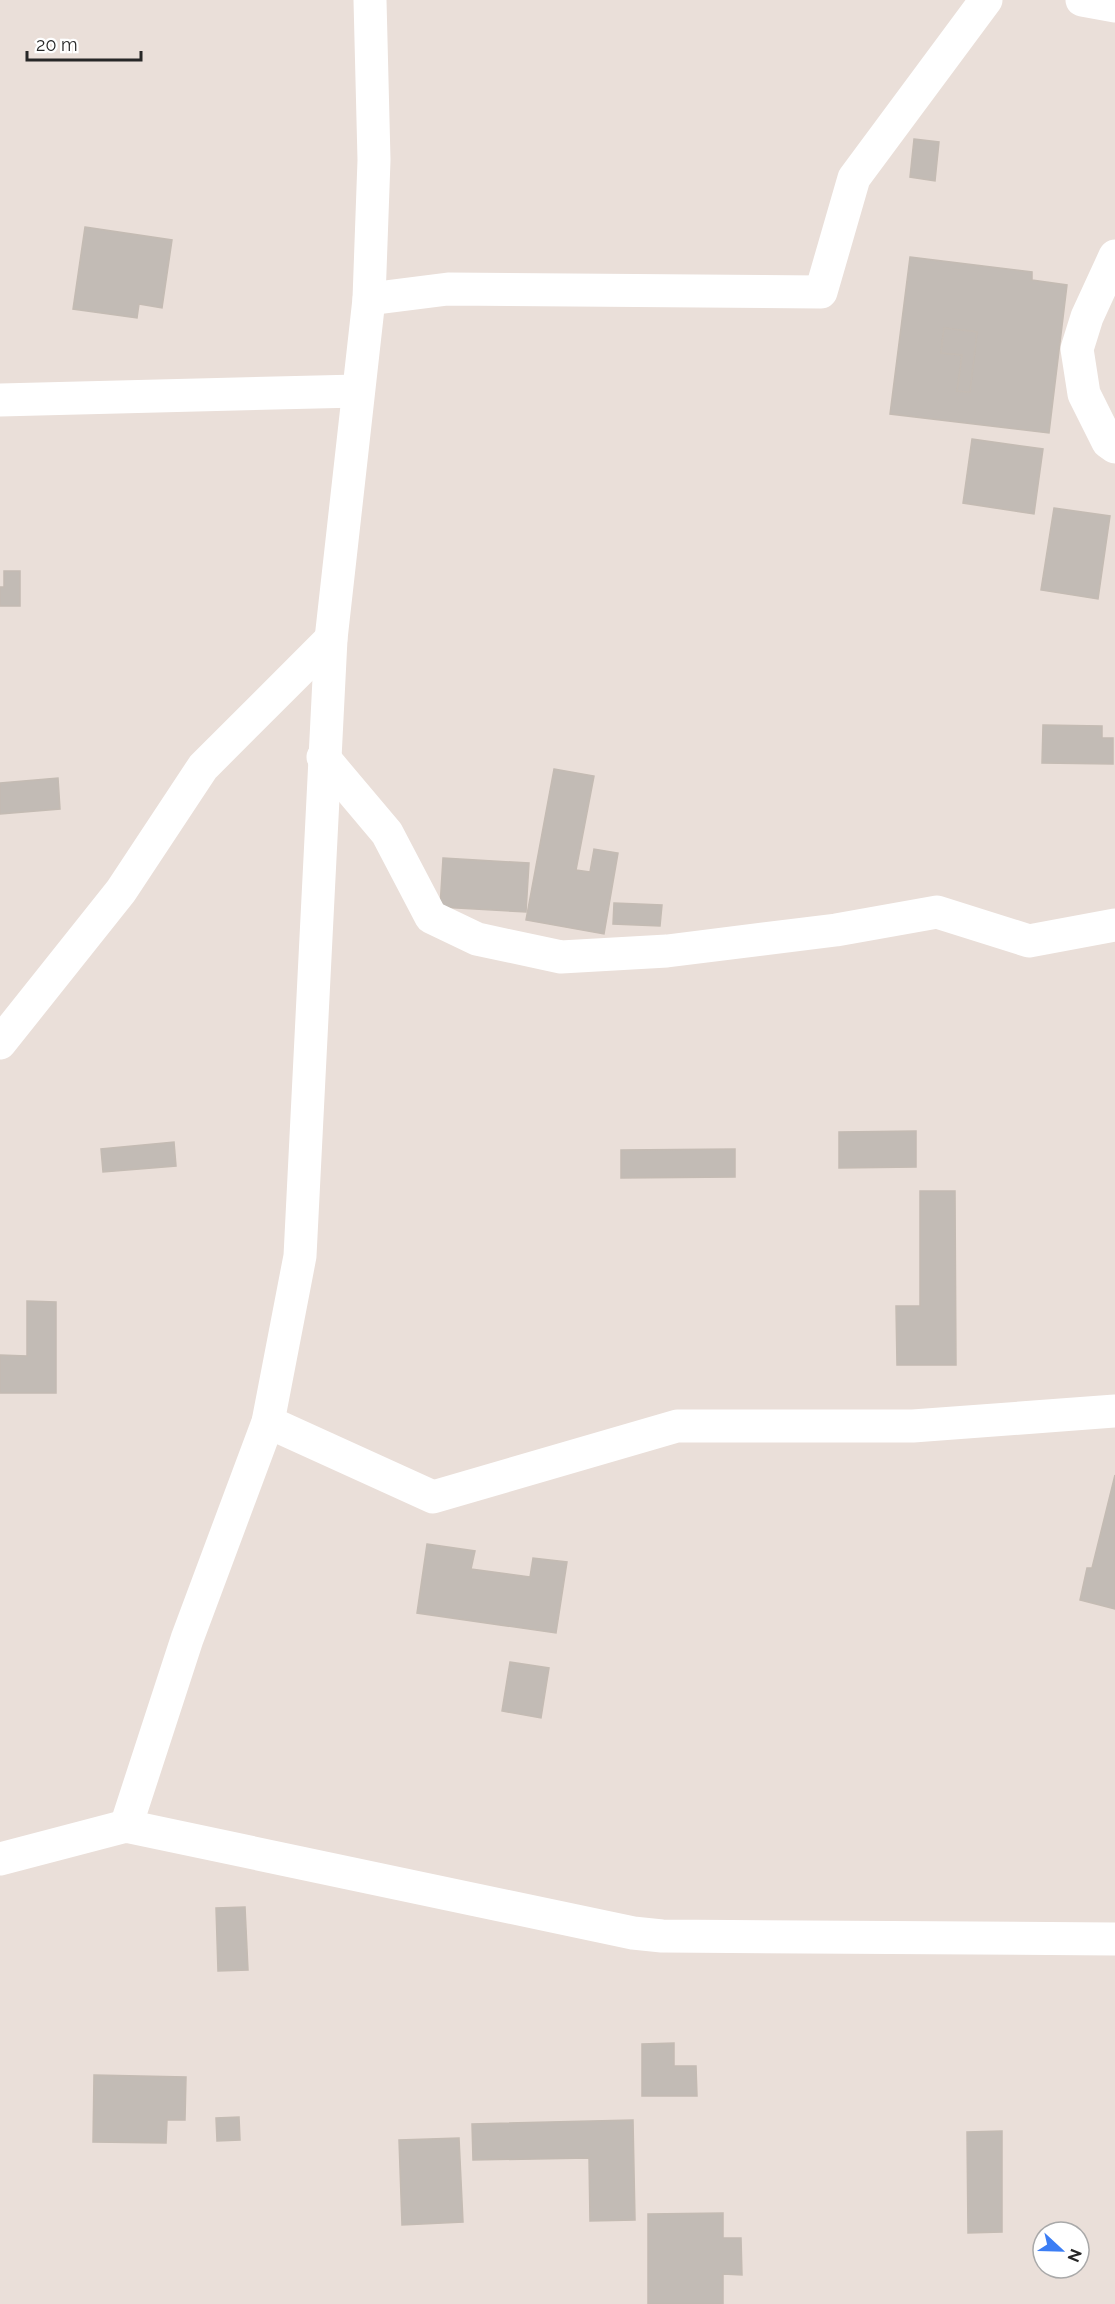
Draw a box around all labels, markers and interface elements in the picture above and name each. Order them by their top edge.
scale bar [27,24,141,62]
text: 20 m [36,34,78,55]
north arrow [1031,2220,1091,2280]
text: N [1063,2246,1086,2265]

